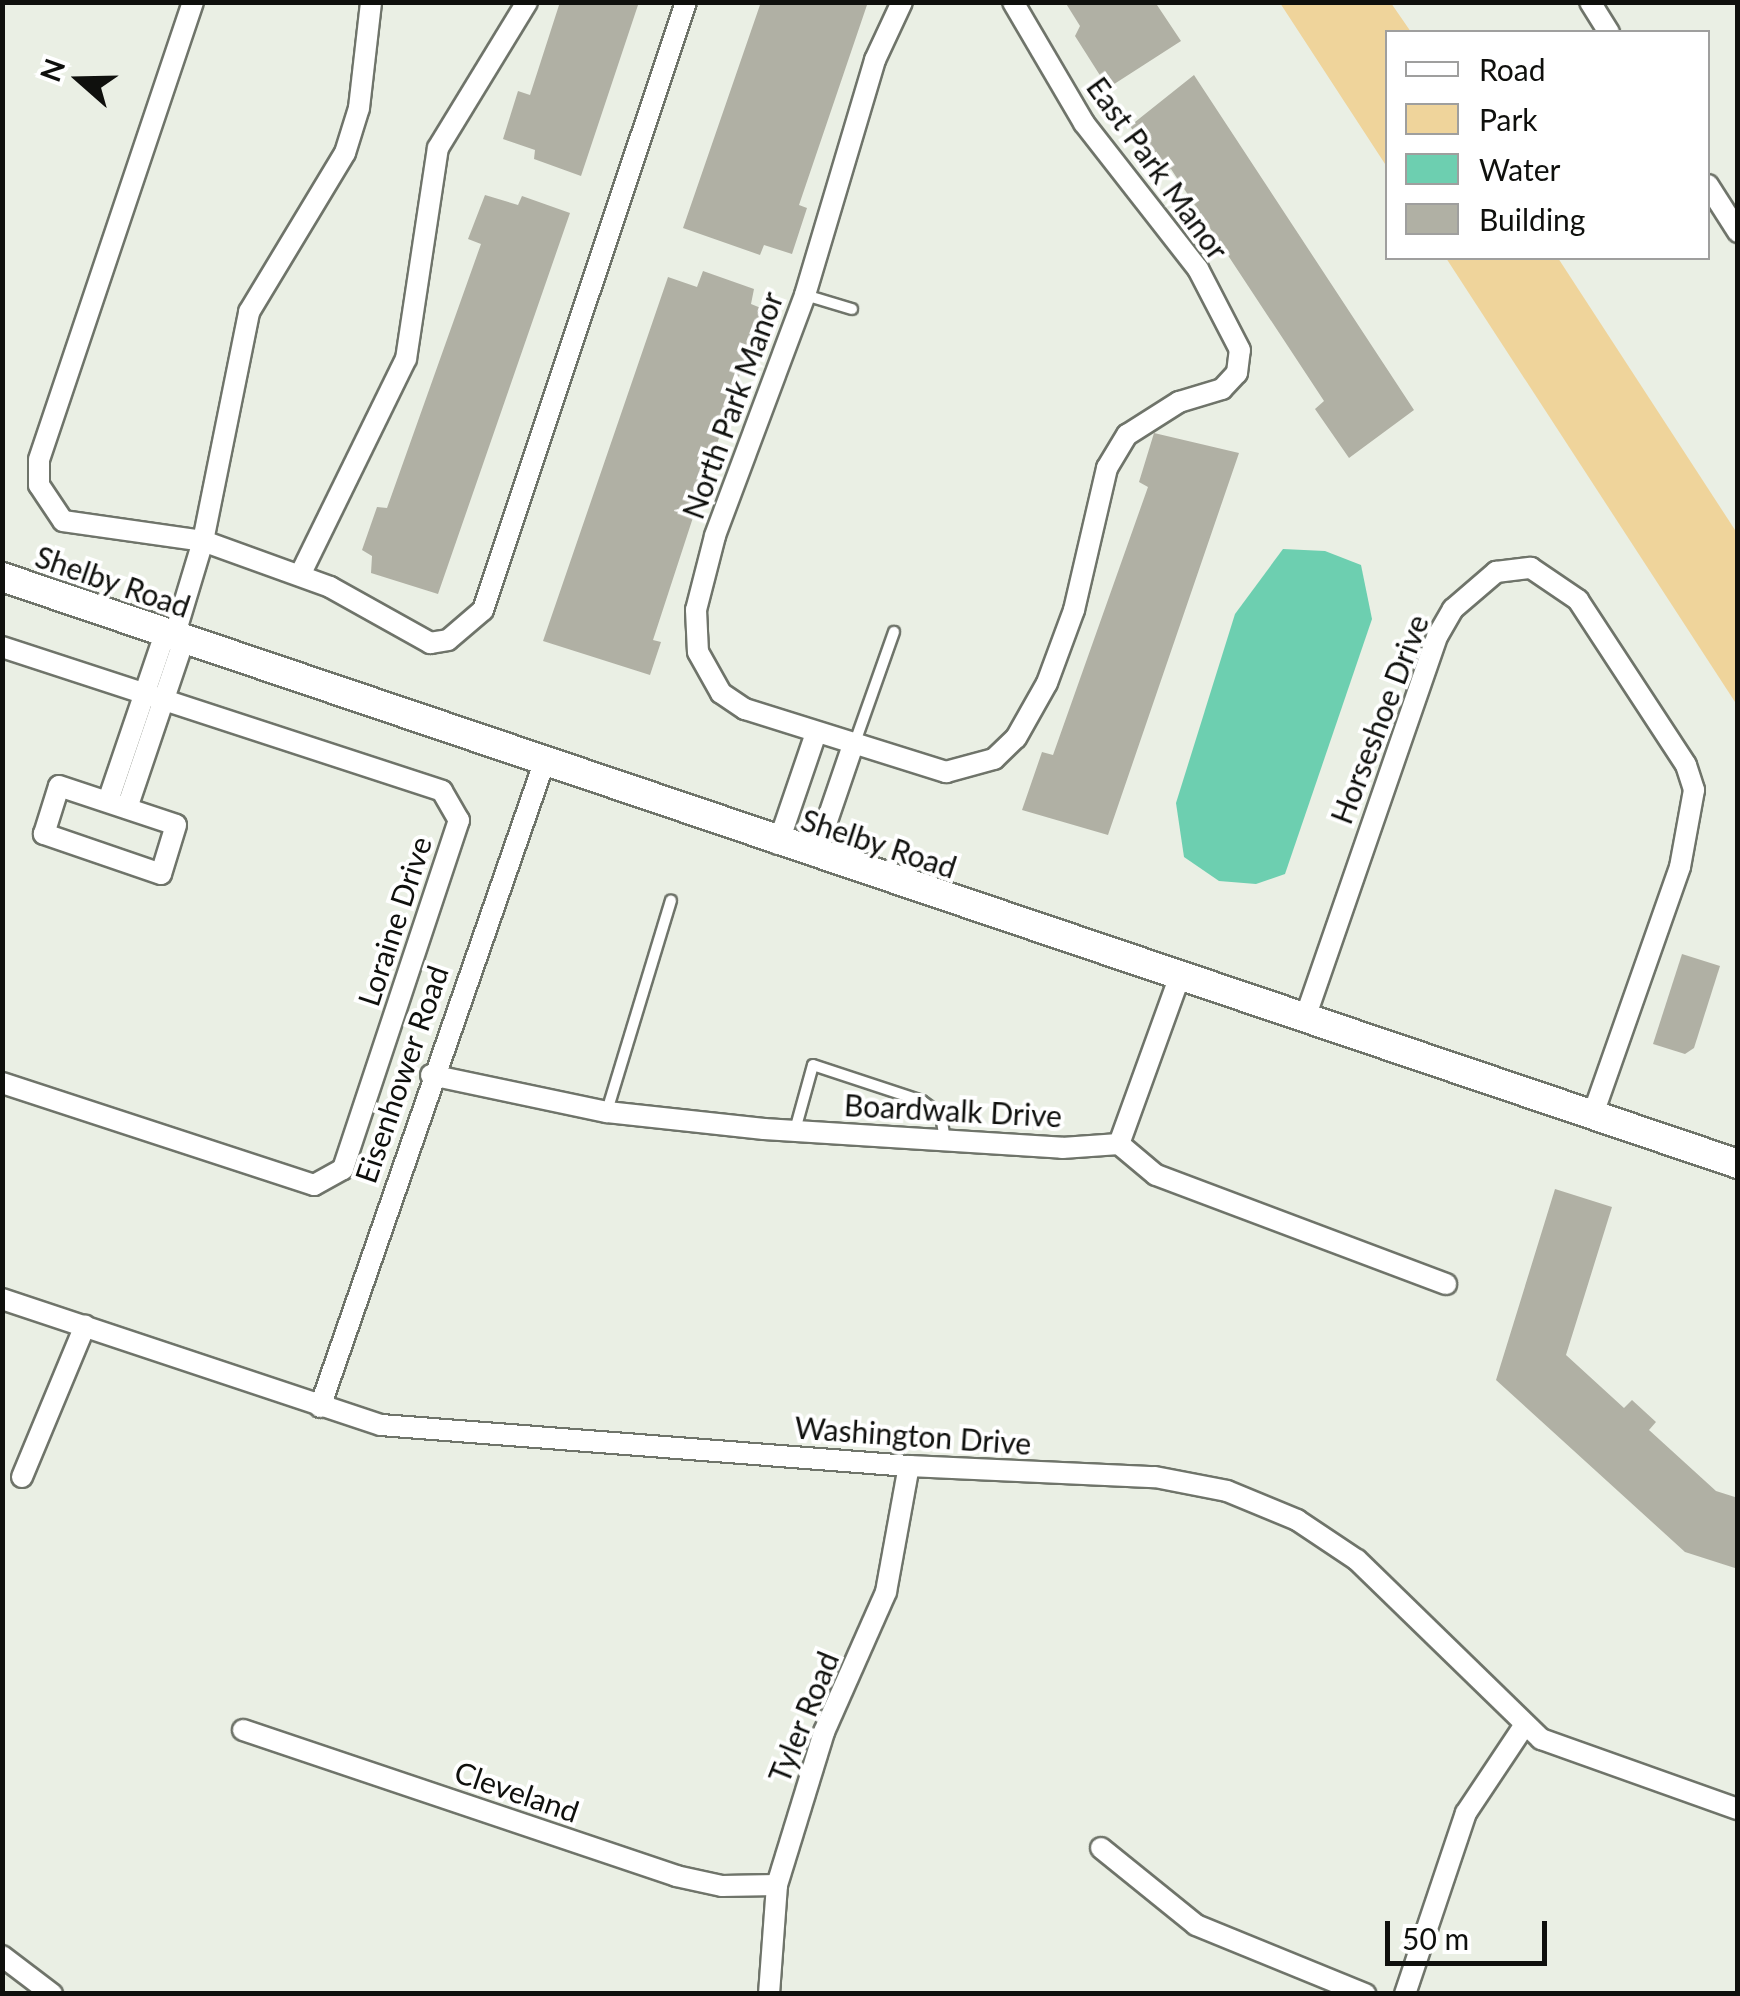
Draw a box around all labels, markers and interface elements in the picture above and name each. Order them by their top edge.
north arrow [30,30,130,130]
legend [1385,30,1710,260]
text: Road [1479,51,1546,87]
text: N [32,54,71,86]
street label: East Park Manor [1080,70,1236,266]
text: Park [1479,101,1538,137]
text: Water [1479,151,1561,187]
text: Building [1479,201,1585,237]
street label: North Park Manor [674,287,790,523]
street label: Shelby Road [31,538,195,624]
street label: Horseshoe Drive [1323,609,1435,829]
street label: Shelby Road [797,801,961,885]
street label: Loraine Drive [350,832,438,1010]
street label: Eisenhower Road [347,960,455,1188]
street label: Boardwalk Drive [843,1086,1063,1134]
street label: Washington Drive [793,1409,1033,1461]
street label: Tyler Road [760,1646,846,1788]
street label: Cleveland [450,1753,584,1829]
scale bar [1390,1901,1552,1963]
text: 50 m [1402,1920,1469,1956]

